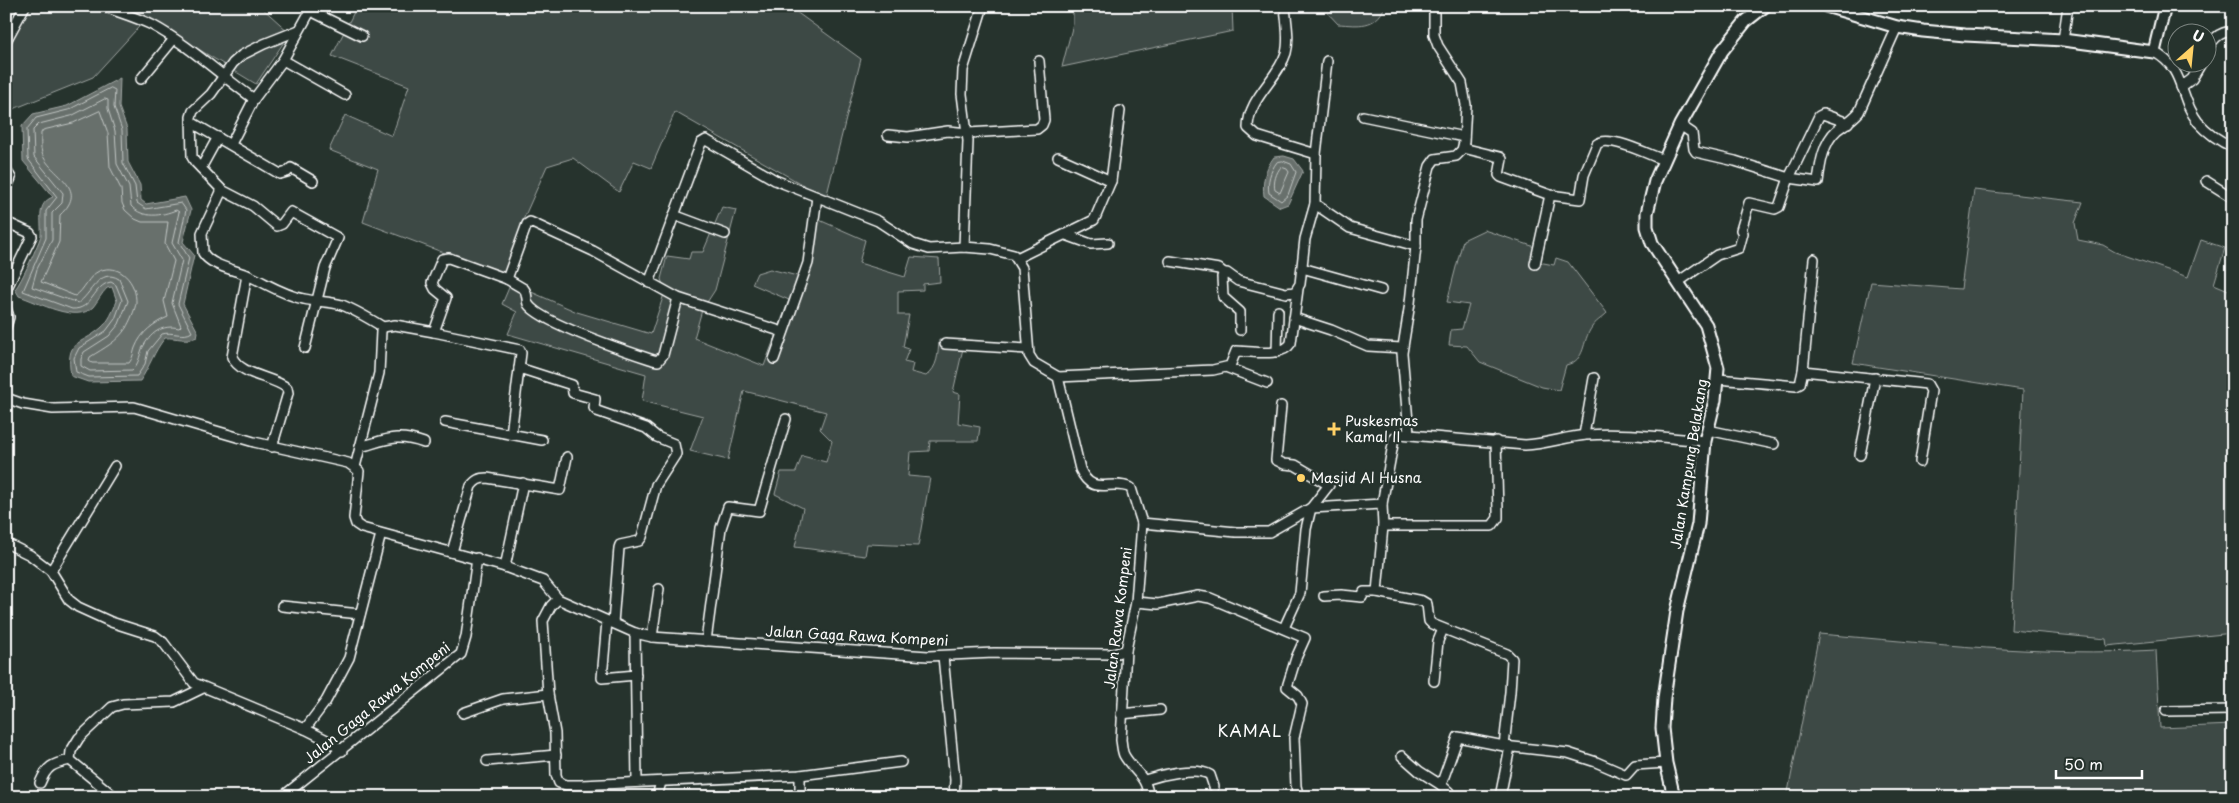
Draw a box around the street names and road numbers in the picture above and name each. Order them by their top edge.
street label: Jalan Kampung Belakang [1665,377,1712,550]
street label: Jalan Rawa Kompeni [1098,546,1137,690]
street label: Jalan Gaga Rawa Kompeni [765,620,949,651]
street label: Jalan Gaga Rawa Kompeni [299,637,455,768]

